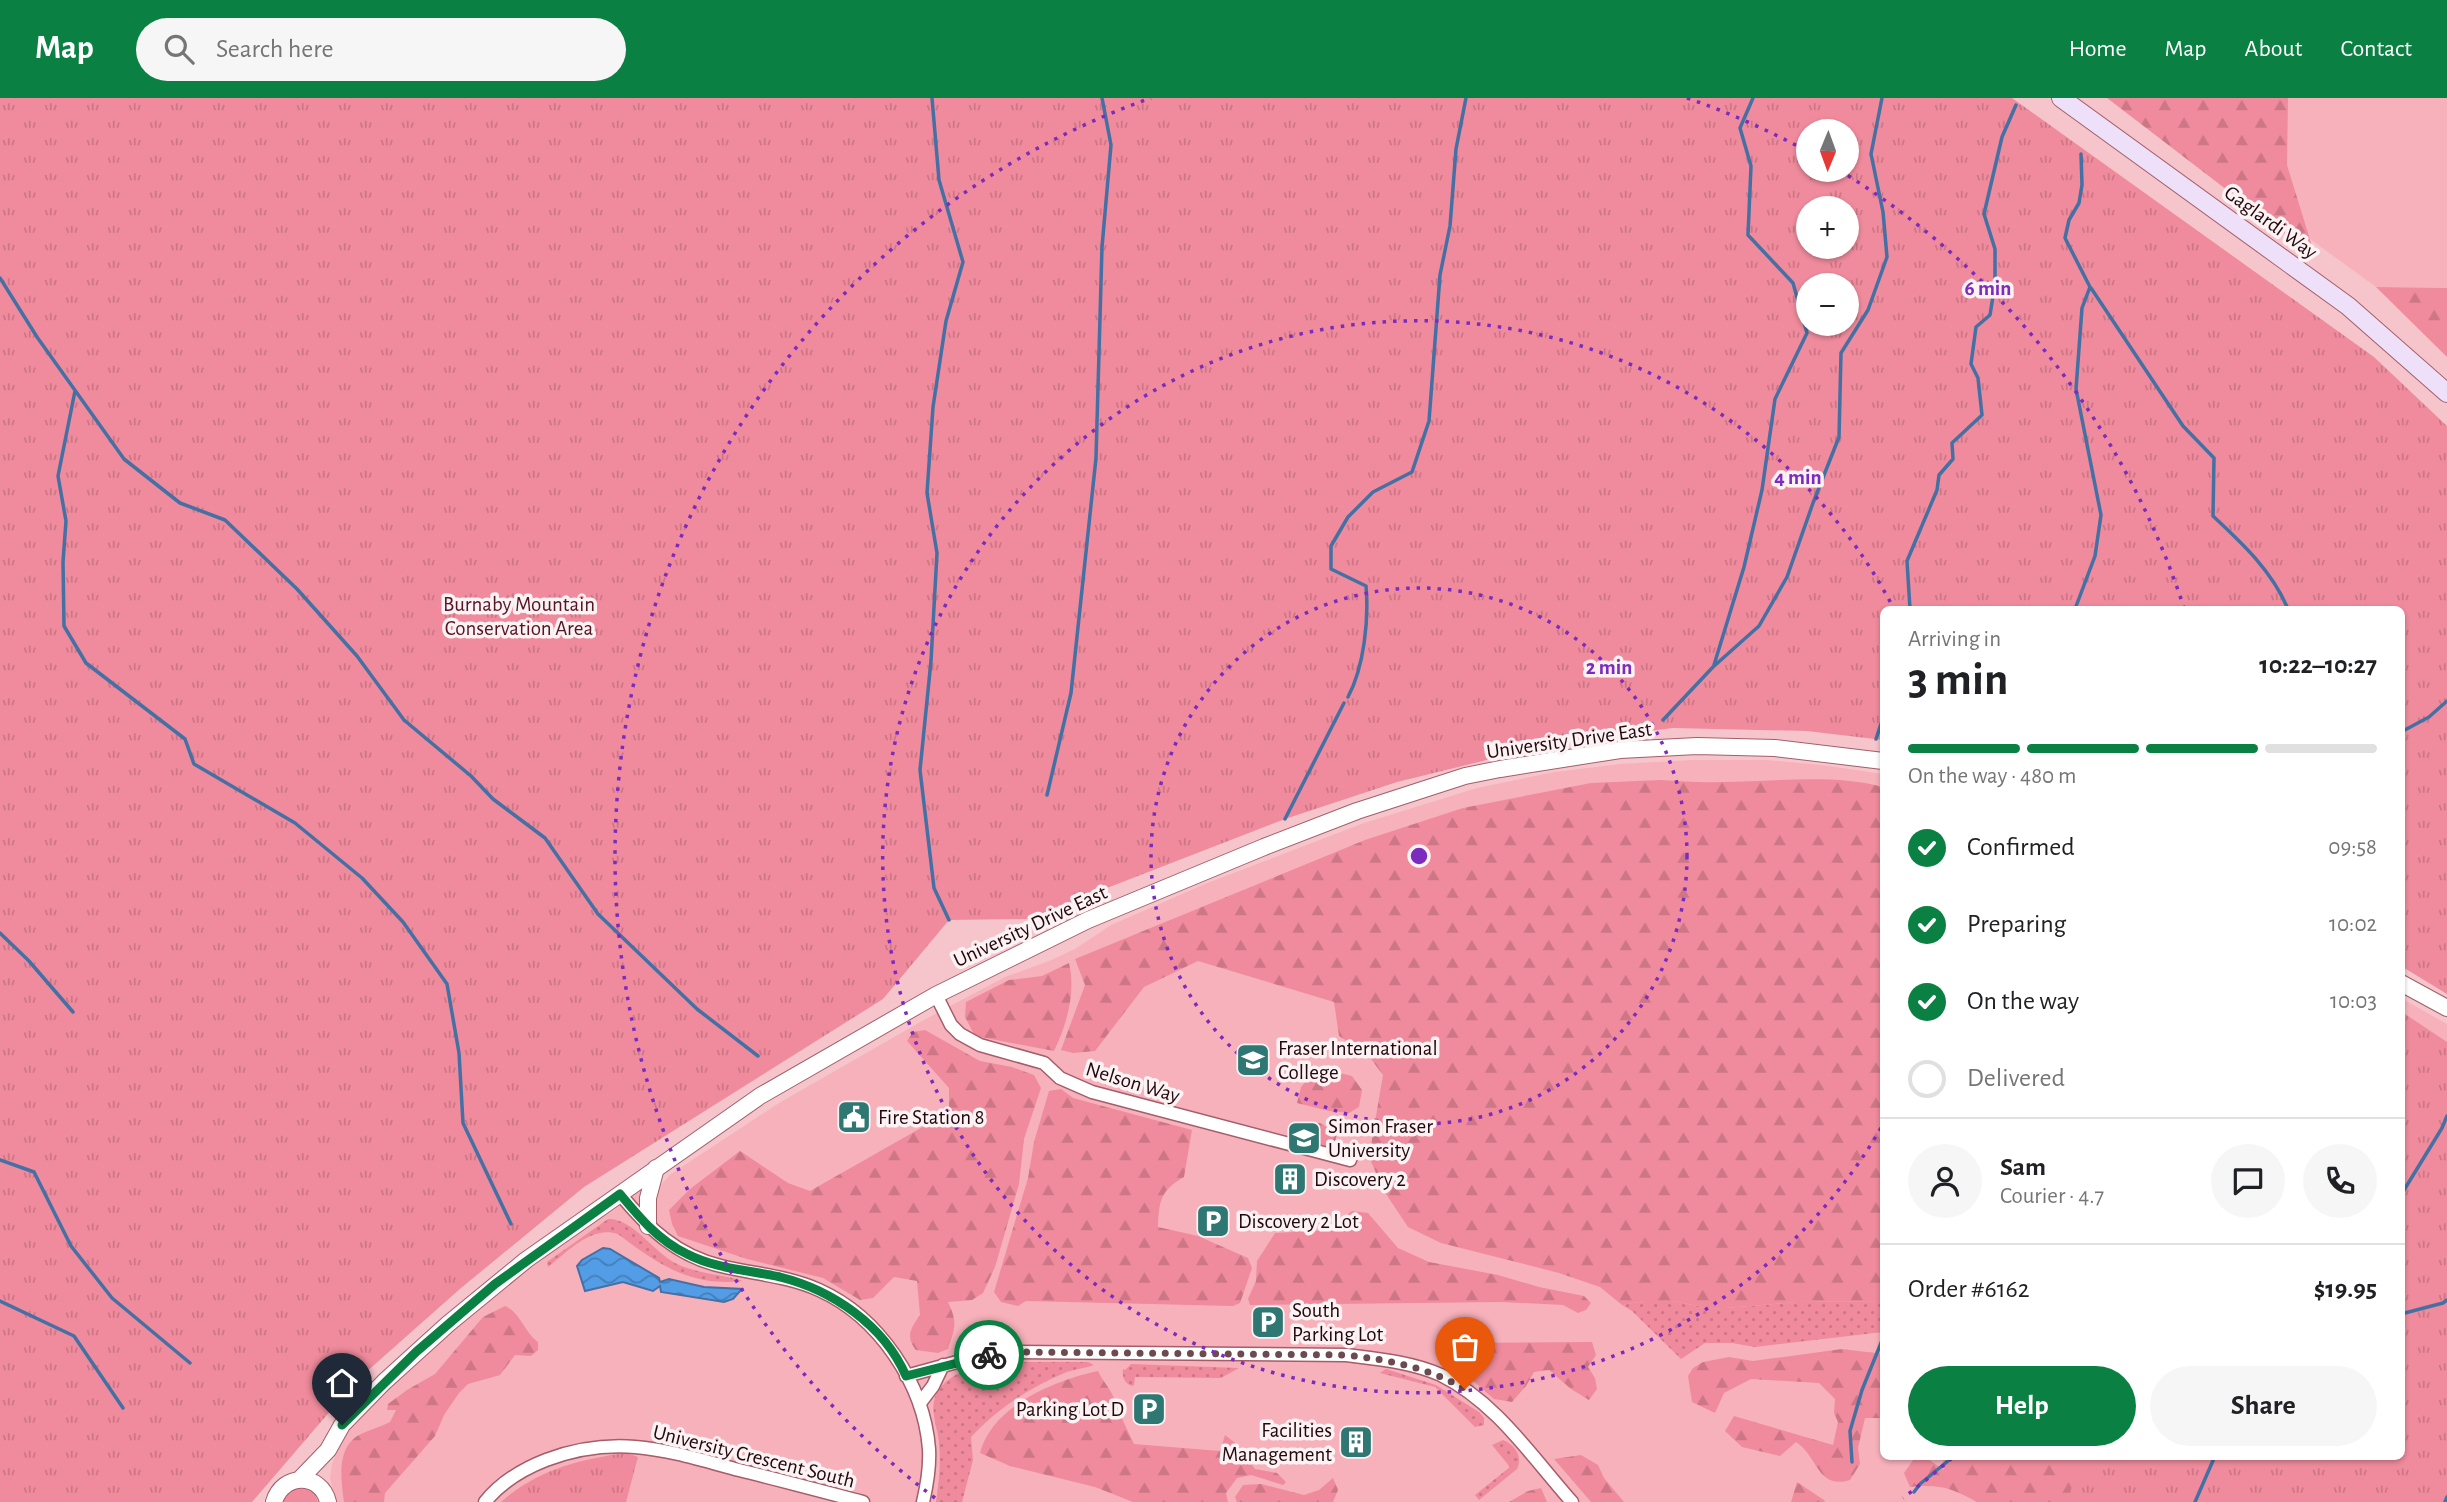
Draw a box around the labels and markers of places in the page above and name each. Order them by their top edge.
centre of rings [1407,844,1431,868]
place label: Fraser International College [1278,1038,1438,1083]
school or university icon: Fraser International College [1234,1041,1272,1079]
public building icon: Fire Station 8 [835,1098,873,1136]
place label: Fire Station 8 [878,1107,985,1128]
place label: Simon Fraser University [1328,1116,1433,1161]
school or university icon: Simon Fraser University [1285,1119,1323,1157]
building icon: Discovery 2 [1271,1160,1309,1198]
place label: Discovery 2 [1314,1169,1406,1190]
parking icon: Discovery 2 Lot [1194,1202,1232,1240]
place label: Discovery 2 Lot [1238,1211,1359,1232]
place label: South Parking Lot [1292,1300,1384,1345]
parking icon: South Parking Lot [1249,1303,1287,1341]
pin [1435,1317,1495,1389]
pin [312,1353,372,1425]
parking icon: Parking Lot D [1130,1390,1168,1428]
place label: Parking Lot D [1016,1399,1124,1420]
place label: Facilities Management [1222,1420,1332,1465]
building icon: Facilities Management [1337,1423,1375,1461]

